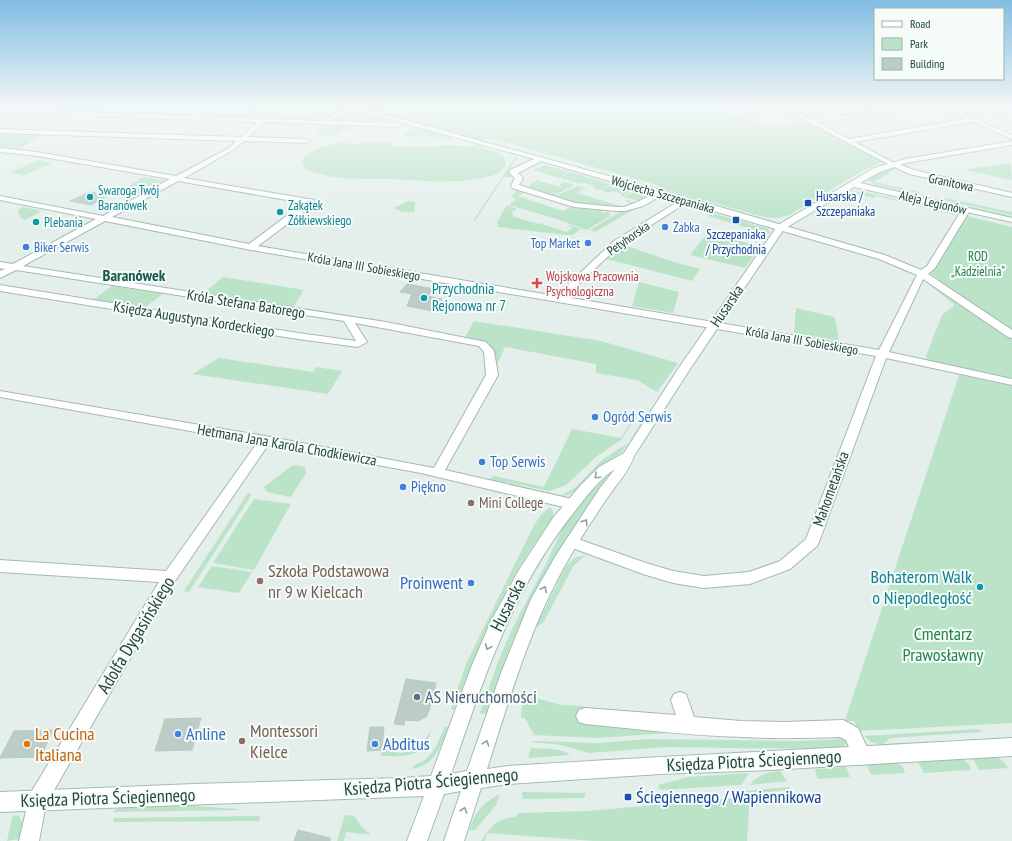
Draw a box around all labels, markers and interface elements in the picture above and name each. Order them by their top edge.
legend [874,8,1004,80]
text: Road [910,16,930,31]
text: Park [910,36,928,51]
text: Building [910,56,945,71]
street label: Granitowa [927,169,975,196]
street label: Wojciecha Szczepaniaka [609,172,717,217]
place label: Swaroga Twój Baranówek [98,182,159,214]
street label: Aleja Legionów [898,187,968,219]
place label: Husarska / Szczepaniaka [816,188,875,220]
marker: Swaroga Twój Baranówek [85,192,95,202]
place label: Zakątek Żółkiewskiego [288,197,352,229]
marker: Husarska / Szczepaniaka [803,198,813,208]
marker: Zakątek Żółkiewskiego [275,207,285,217]
place label: Plebania [44,214,83,231]
marker: Szczepaniaka / Przychodnia [731,215,741,225]
marker: Plebania [31,217,41,227]
street label: Petyhorska [603,217,653,259]
place label: Żabka [673,219,700,236]
marker: Żabka [660,222,670,232]
place label: Szczepaniaka / Przychodnia [705,226,766,258]
place label: Top Market [531,235,580,252]
marker: Top Market [583,238,593,248]
place label: Biker Serwis [34,239,89,256]
marker: Biker Serwis [21,242,31,252]
street label: Króla Jana III Sobieskiego [306,248,422,285]
park label: ROD „Kadzielnia” [951,248,1005,280]
district label: Baranówek [103,265,166,285]
place label: Wojskowa Pracownia Psychologiczna [546,268,639,300]
marker: Wojskowa Pracownia Psychologiczna [531,277,543,289]
place label: Przychodnia Rejonowa nr 7 [432,279,506,315]
street label: Husarska [706,281,747,330]
street label: Króla Stefana Batorego [186,285,306,322]
marker: Przychodnia Rejonowa nr 7 [419,293,429,303]
street label: Księdza Augustyna Kordeckiego [112,296,276,341]
street label: Króla Jana III Sobieskiego [744,322,860,359]
place label: Ogród Serwis [603,407,672,426]
marker: Ogród Serwis [590,412,600,422]
street label: Hetmana Jana Karola Chodkiewicza [196,419,378,470]
street label: Mahometańska [808,449,853,529]
place label: Top Serwis [490,452,545,471]
marker: Top Serwis [477,457,487,467]
one-way arrow [594,472,602,479]
place label: Piękno [411,477,446,496]
marker: Piękno [398,482,408,492]
place label: Mini College [479,493,544,512]
marker: Mini College [466,498,476,508]
one-way arrow [580,519,588,526]
place label: Szkoła Podstawowa nr 9 w Kielcach [268,559,389,603]
place label: Bohaterom Walk o Niepodległość [871,565,973,609]
place label: Proinwent [400,571,463,594]
street label: Adolfa Dygasińskiego [92,572,180,697]
street label: Husarska [485,575,531,635]
marker: Szkoła Podstawowa nr 9 w Kielcach [255,576,265,586]
marker: Proinwent [466,578,476,588]
marker: Bohaterom Walk o Niepodległość [975,582,985,592]
one-way arrow [539,586,547,594]
park label: Cmentarz Prawosławny [903,622,984,666]
one-way arrow [484,643,492,650]
place label: AS Nieruchomości [425,685,537,708]
marker: AS Nieruchomości [412,692,422,702]
place label: Montessori Kielce [250,719,318,763]
place label: La Cucina Italiana [35,722,94,766]
place label: Anline [186,722,226,745]
marker: Anline [173,729,183,739]
place label: Abditus [383,732,430,755]
marker: Montessori Kielce [237,736,247,746]
marker: La Cucina Italiana [22,739,32,749]
marker: Abditus [370,739,380,749]
one-way arrow [481,739,490,746]
street label: Księdza Piotra Ściegiennego [666,744,842,777]
street label: Księdza Piotra Ściegiennego [343,762,519,801]
street label: Księdza Piotra Ściegiennego [20,783,196,812]
place label: Ściegiennego / Wapiennikowa [636,785,822,808]
marker: Ściegiennego / Wapiennikowa [623,792,633,802]
one-way arrow [459,807,467,814]

